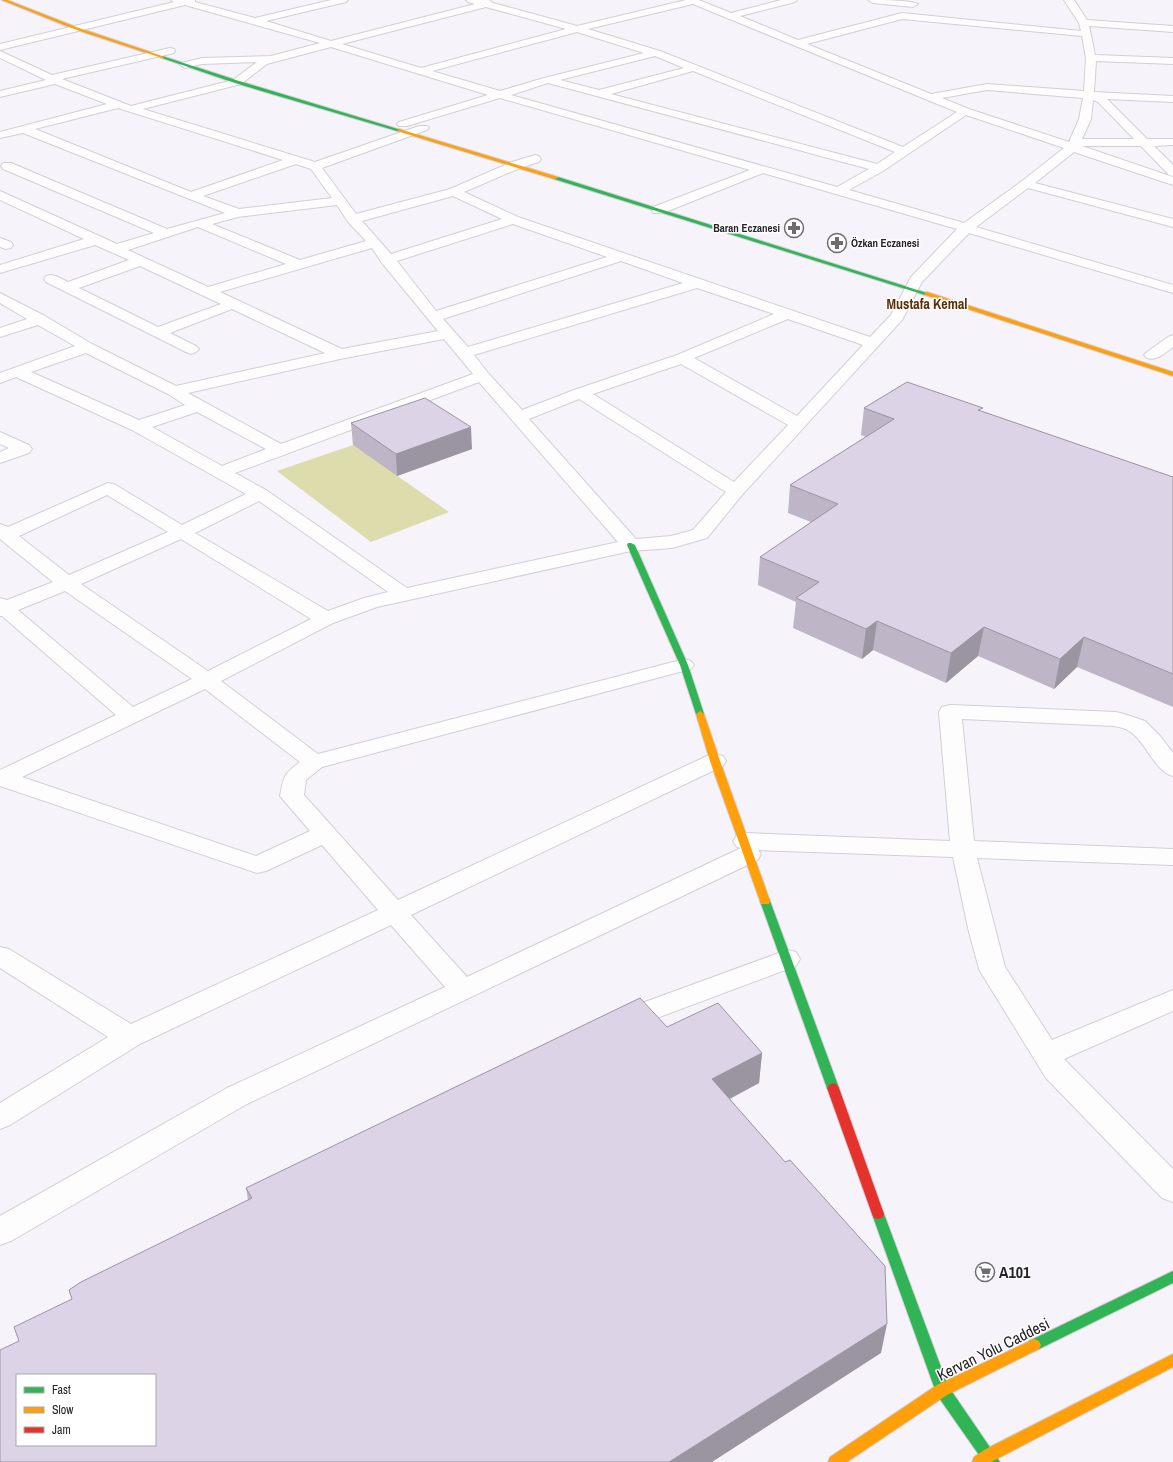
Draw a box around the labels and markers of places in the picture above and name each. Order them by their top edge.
pharmacy icon: Baran Eczanesi [783,217,805,239]
place label: Baran Eczanesi [713,221,780,235]
pharmacy icon: Özkan Eczanesi [826,232,848,254]
place label: Özkan Eczanesi [851,236,919,250]
supermarket icon: A101 [974,1261,996,1283]
place label: A101 [999,1261,1031,1283]

